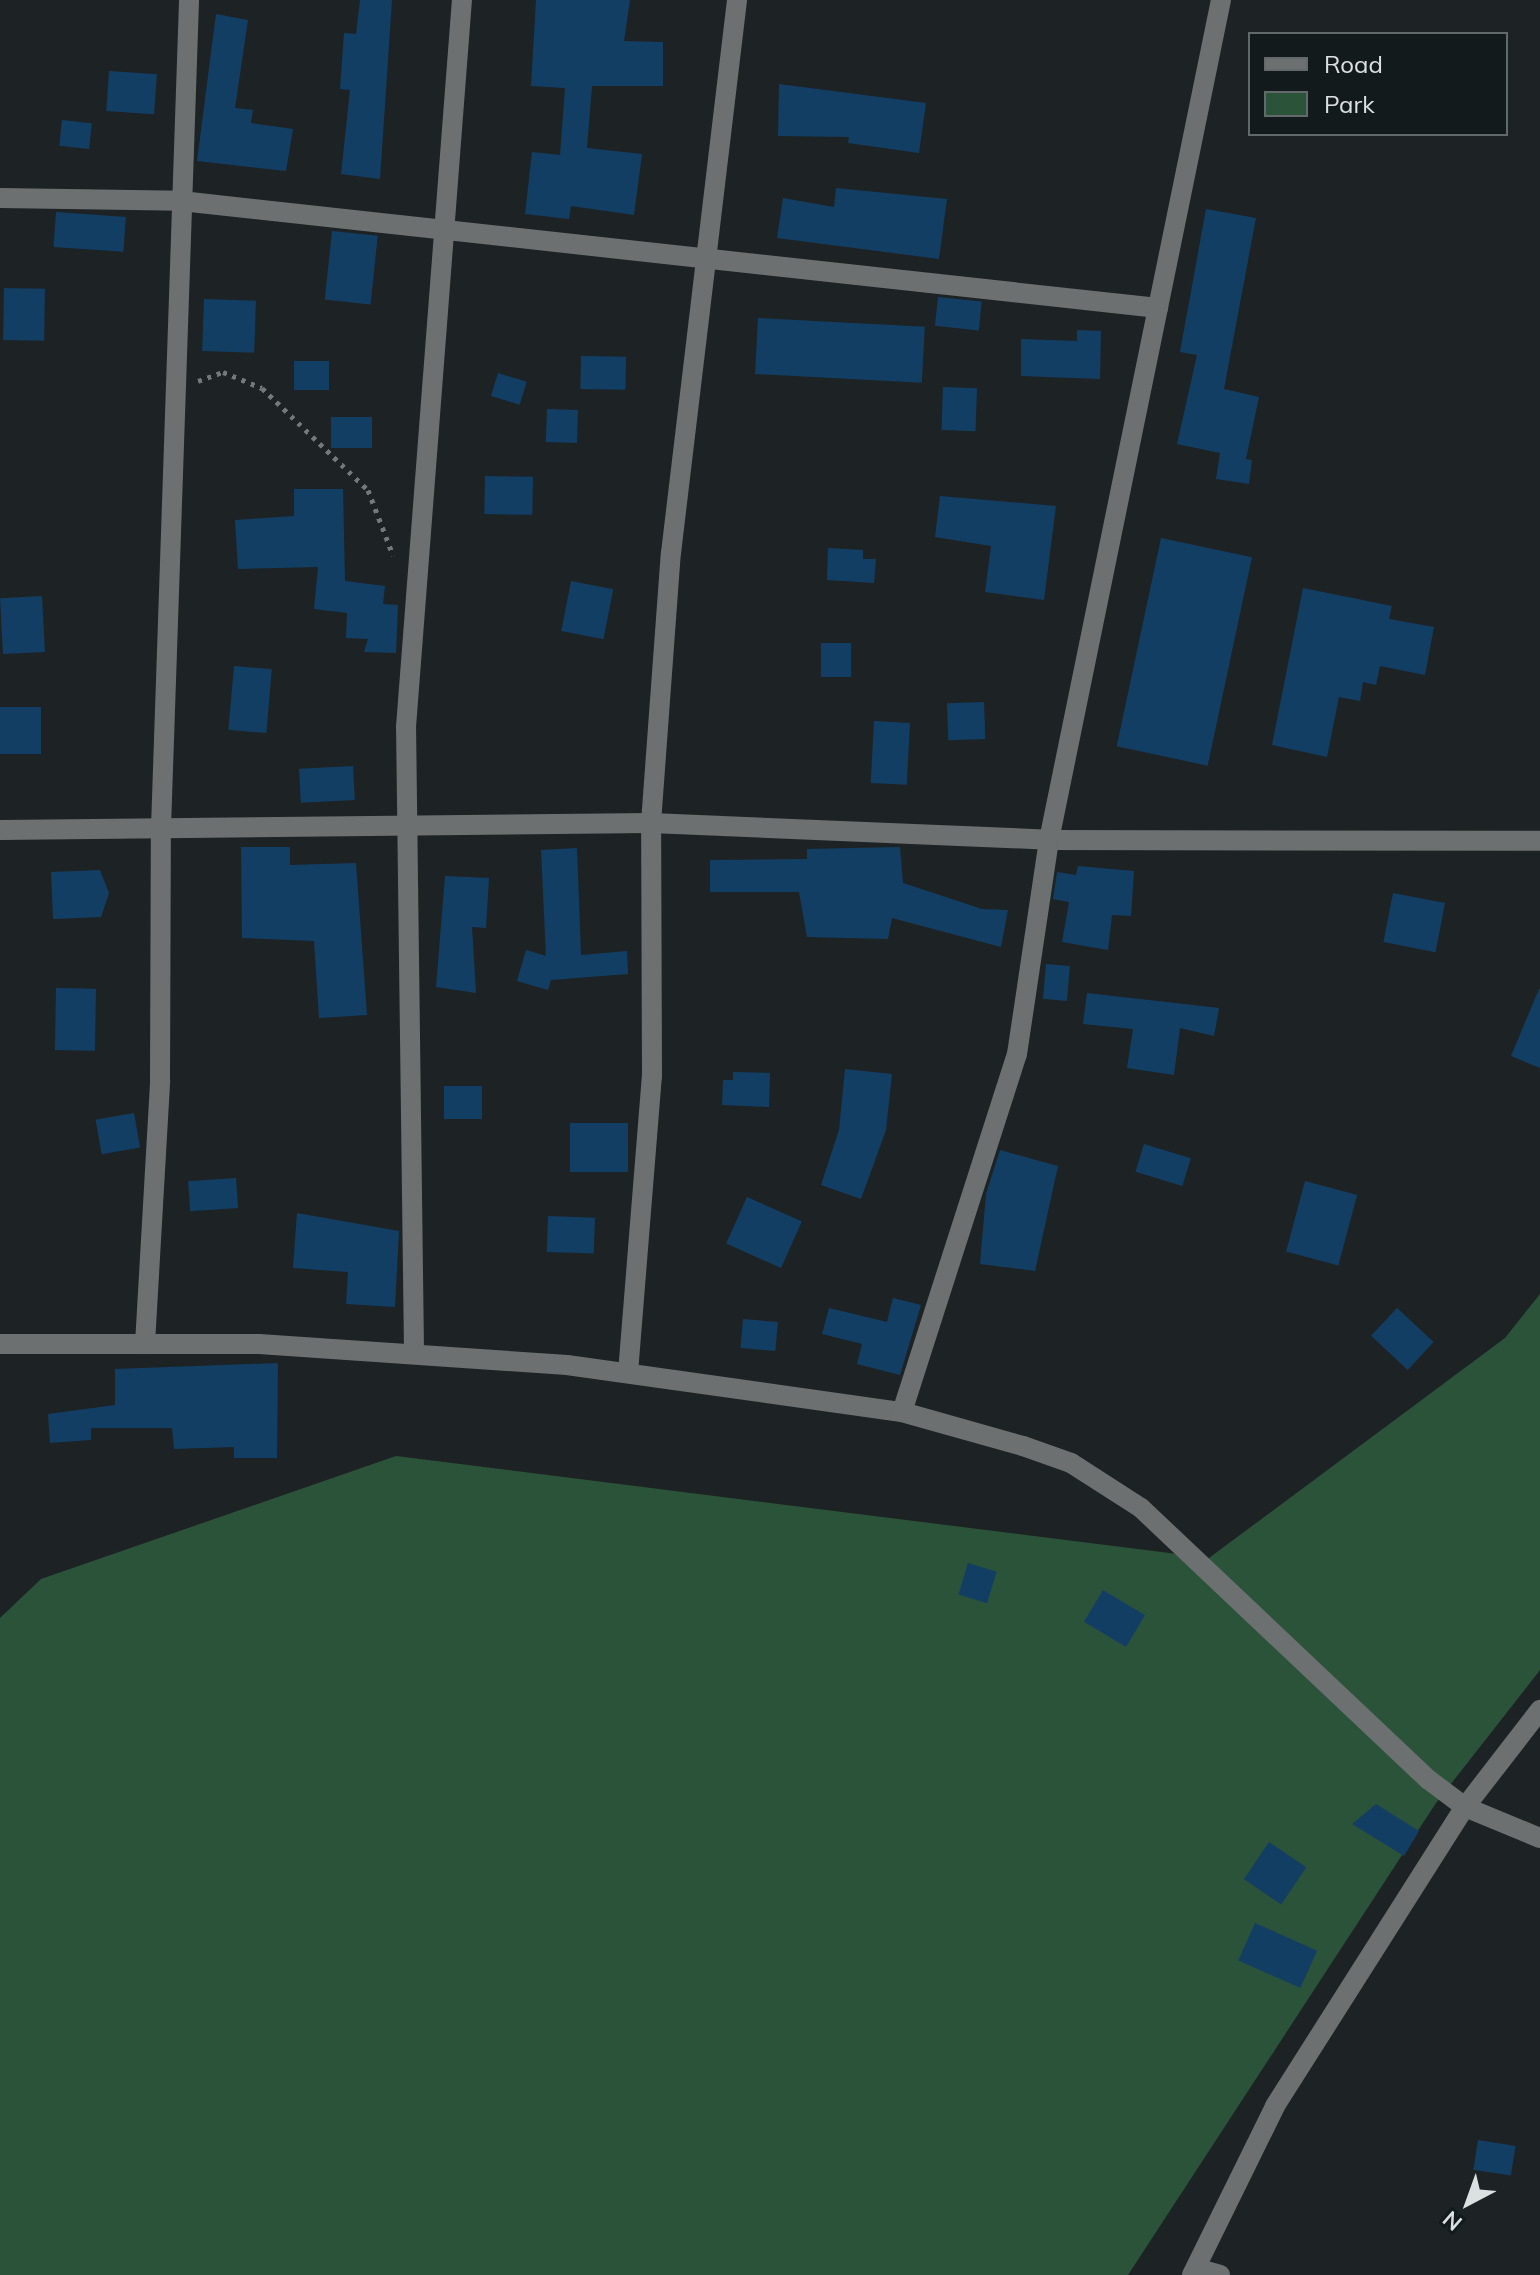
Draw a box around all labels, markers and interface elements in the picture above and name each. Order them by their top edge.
legend [1248,32,1508,136]
text: Road [1324,49,1383,79]
text: Park [1324,89,1375,119]
north arrow [1428,2163,1508,2243]
text: N [1437,2205,1468,2237]

